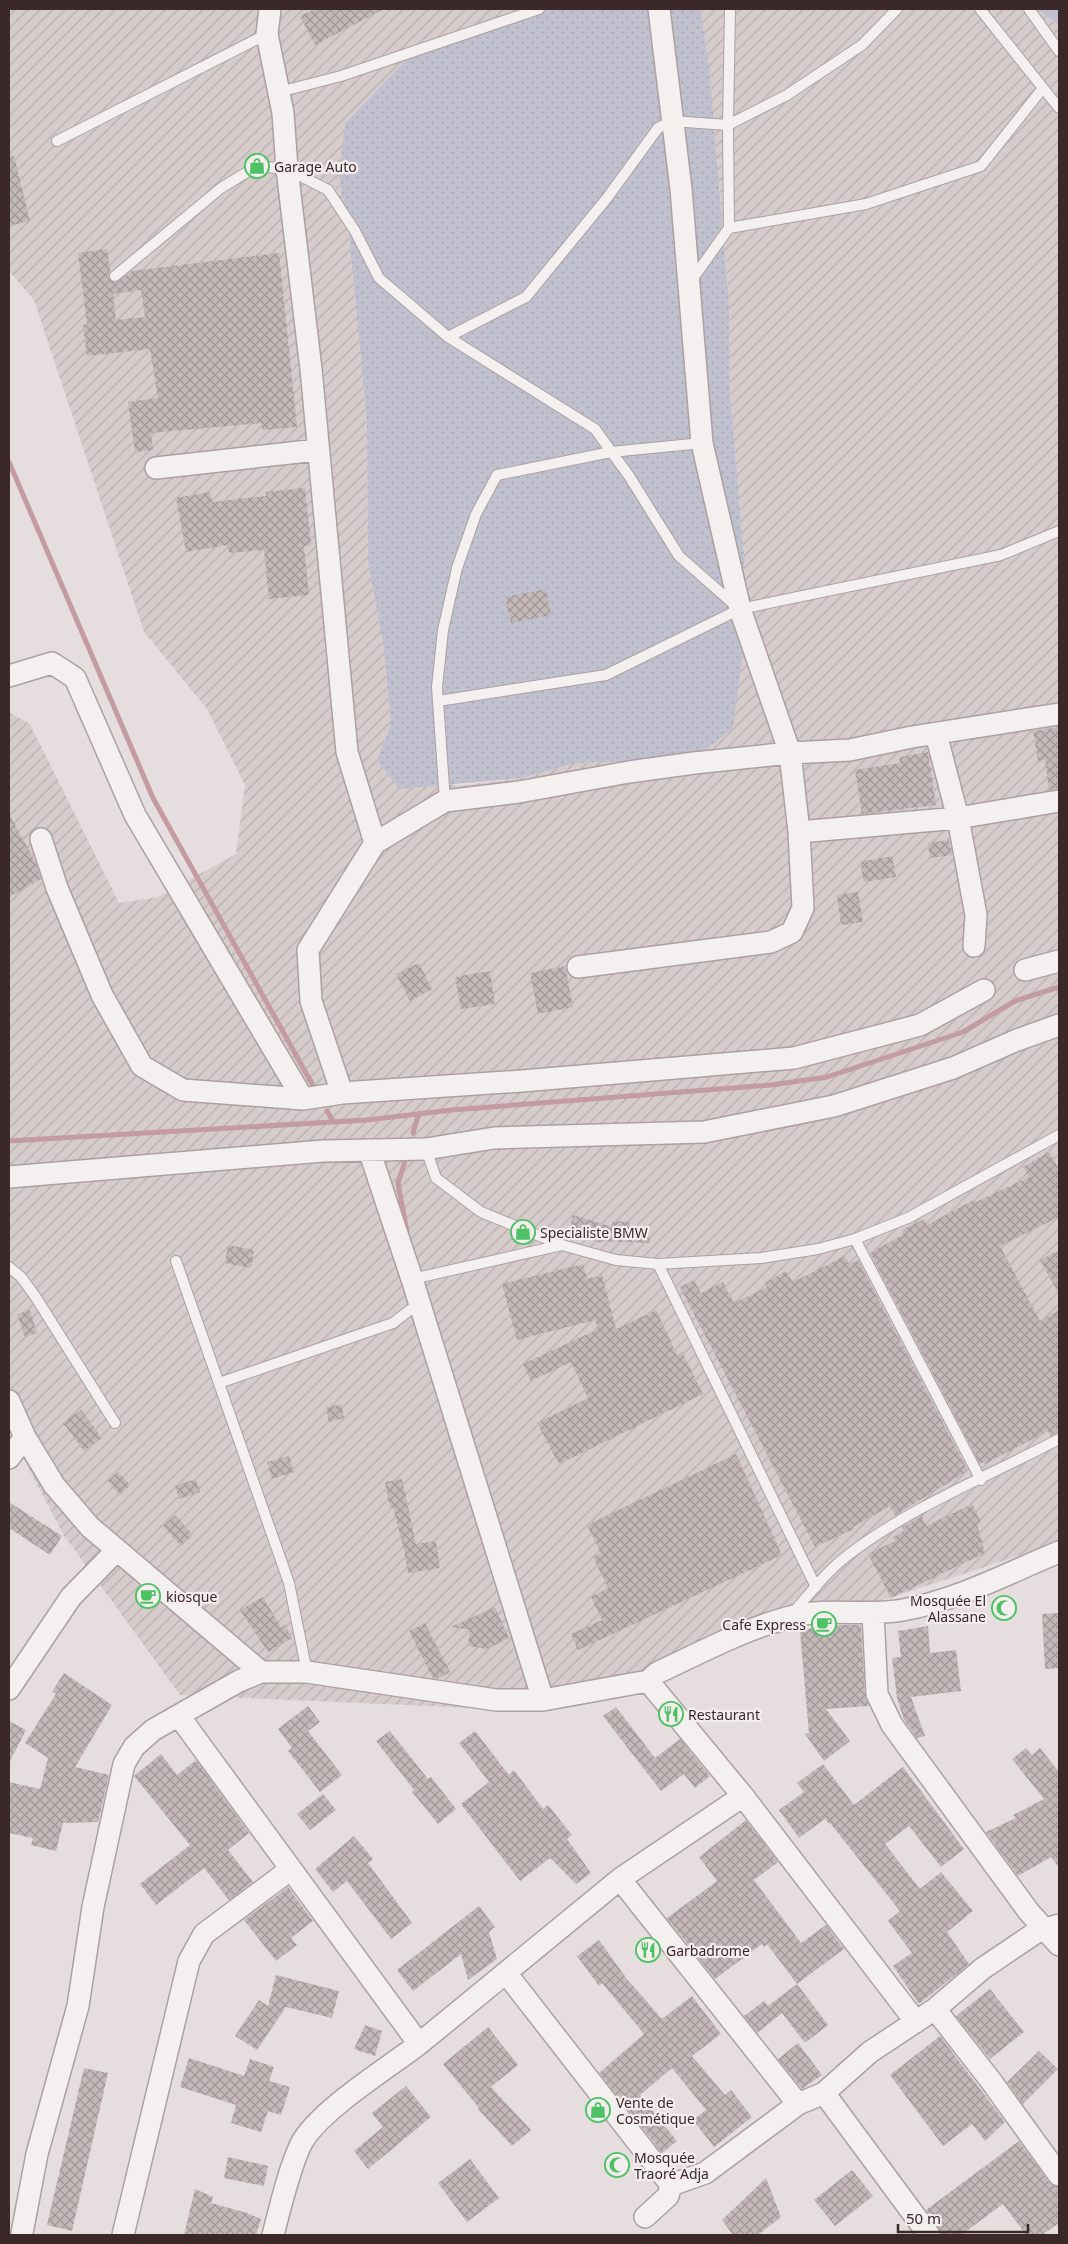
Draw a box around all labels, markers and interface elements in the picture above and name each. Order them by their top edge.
shop icon: Garage Auto [244,153,270,179]
place label: Garage Auto [274,157,357,176]
shop icon: Specialiste BMW [510,1219,536,1245]
place label: Specialiste BMW [540,1223,648,1242]
cafe icon: kiosque [135,1583,161,1609]
place label: kiosque [166,1587,218,1606]
place label: Mosquée El Alassane [910,1591,986,1626]
mosque icon: Mosquée El Alassane [991,1595,1017,1621]
cafe icon: Cafe Express [811,1611,837,1637]
place label: Cafe Express [722,1615,806,1634]
restaurant icon: Restaurant [658,1701,684,1727]
place label: Restaurant [688,1705,760,1724]
restaurant icon: Garbadrome [635,1937,661,1963]
place label: Garbadrome [666,1941,750,1960]
place label: Vente de Cosmétique [616,2093,695,2128]
shop icon: Vente de Cosmétique [585,2097,611,2123]
place label: Mosquée Traoré Adja [634,2148,709,2183]
mosque icon: Mosquée Traoré Adja [604,2152,630,2178]
scale bar [898,2202,1028,2234]
text: 50 m [906,2208,941,2228]

